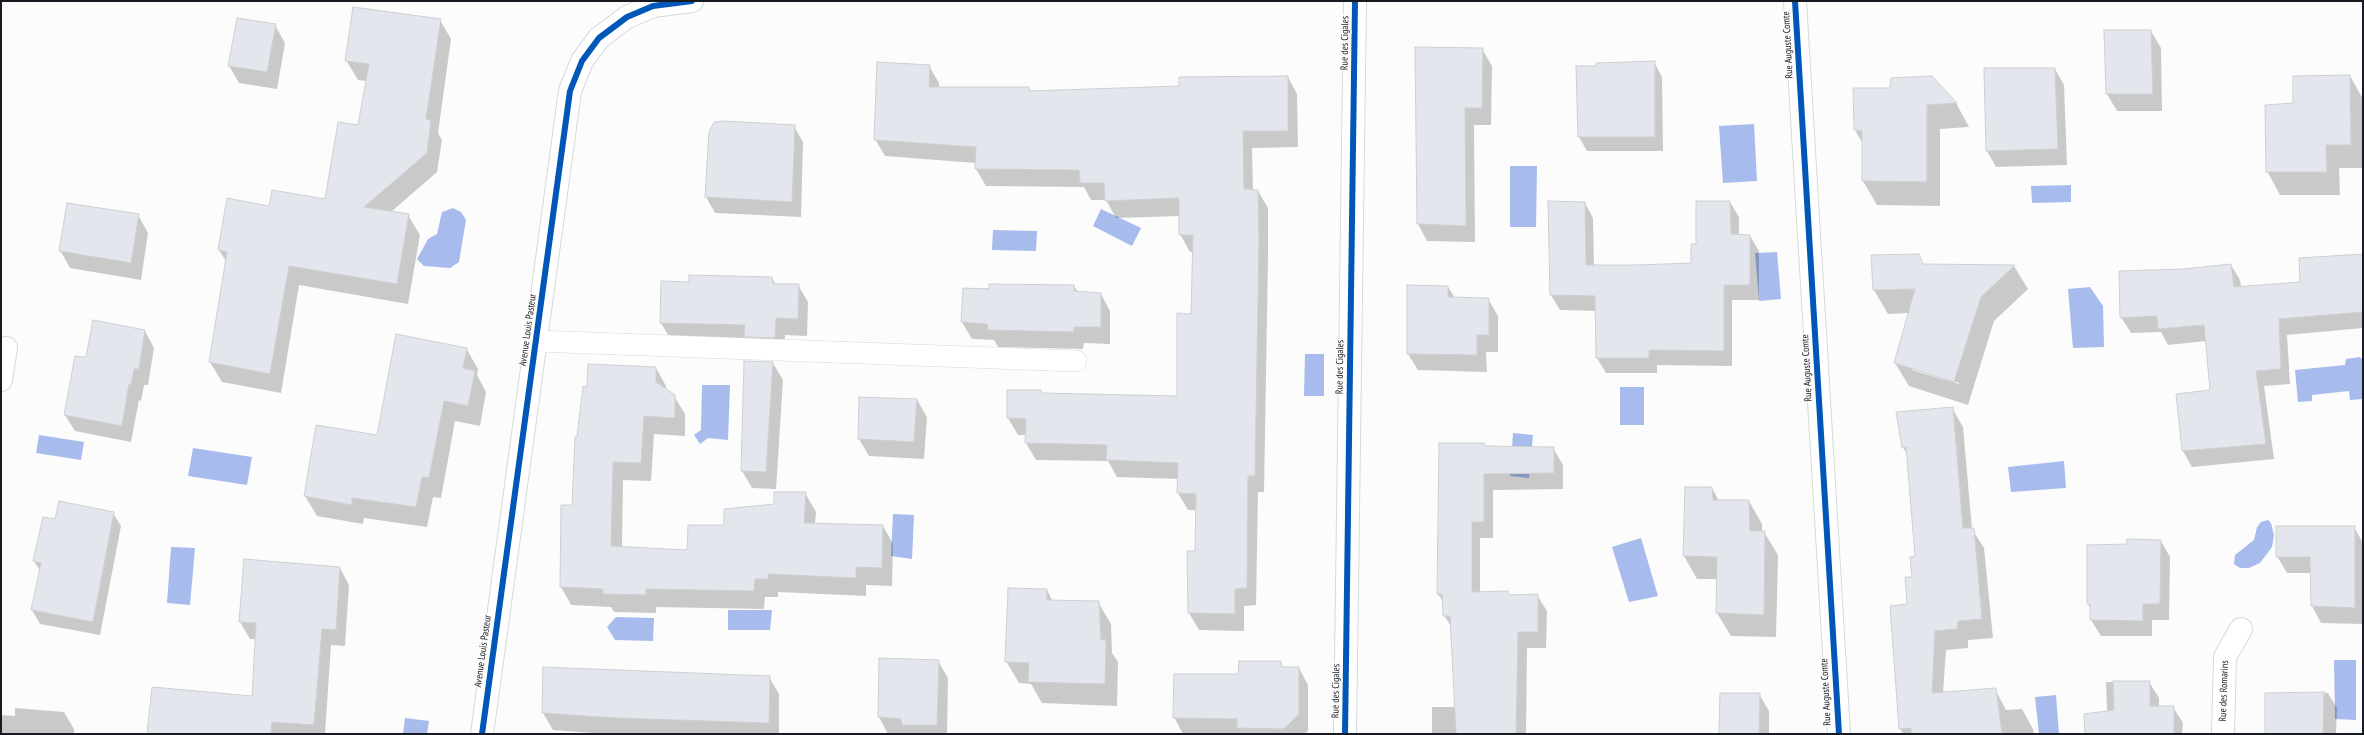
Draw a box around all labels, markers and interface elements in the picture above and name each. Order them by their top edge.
street label: Rue Auguste Comte [1780,11,1796,79]
street label: Rue des Cigales [1339,16,1351,70]
street label: Avenue Louis Pasteur [517,293,539,367]
street label: Rue Auguste Comte [1799,334,1815,402]
street label: Rue des Cigales [1334,340,1346,394]
street label: Avenue Louis Pasteur [472,614,494,688]
street label: Rue Auguste Comte [1818,658,1834,726]
street label: Rue des Romarins [2217,660,2231,722]
street label: Rue des Cigales [1330,664,1342,718]

